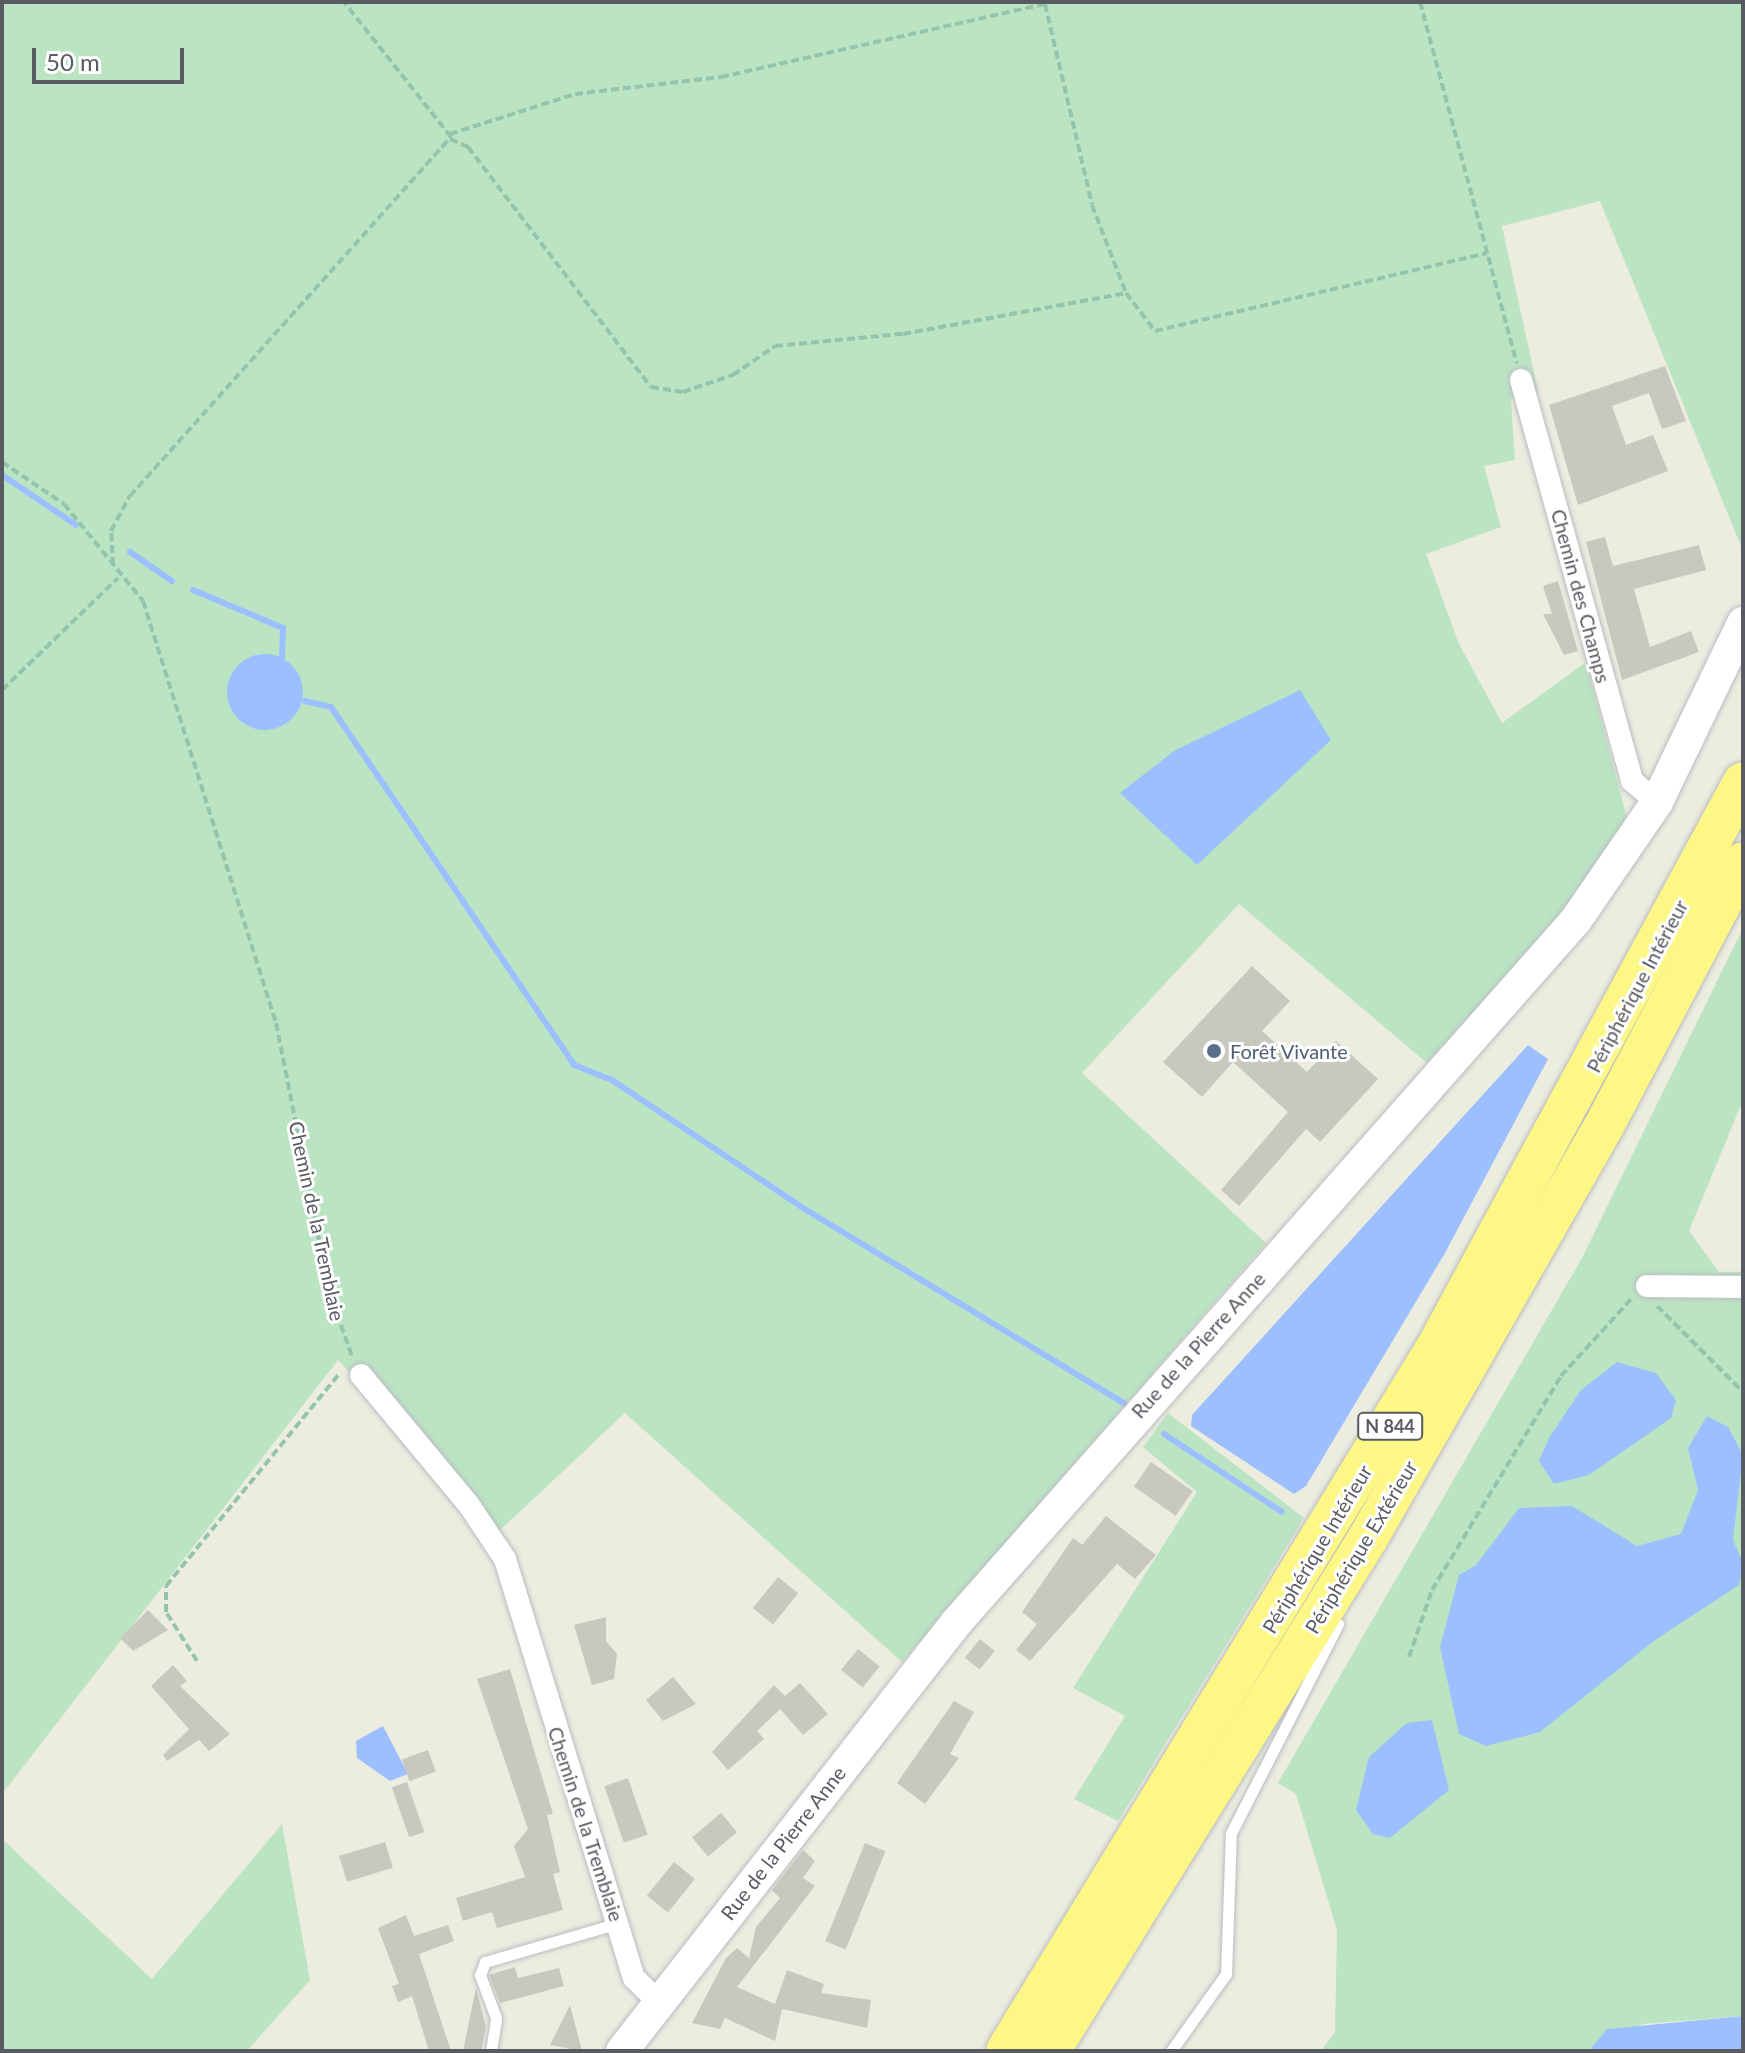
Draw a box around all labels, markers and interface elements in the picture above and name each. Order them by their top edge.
scale bar [36,32,188,82]
text: 50 m [46,47,100,76]
street label: Chemin des Champs [1546,506,1616,686]
street label: Périphérique Intérieur [1581,895,1693,1077]
place label: Forêt Vivante [1230,1039,1349,1063]
marker: Forêt Vivante [1205,1042,1223,1060]
street label: Chemin de la Tremblaie [284,1119,350,1323]
street label: Rue de la Pierre Anne [1126,1267,1270,1423]
road number: N 844 [1356,1412,1424,1440]
street label: Périphérique Extérieur [1300,1456,1422,1638]
street label: Périphérique Intérieur [1257,1460,1377,1638]
street label: Chemin de la Tremblaie [543,1723,629,1925]
street label: Rue de la Pierre Anne [715,1761,851,1925]

